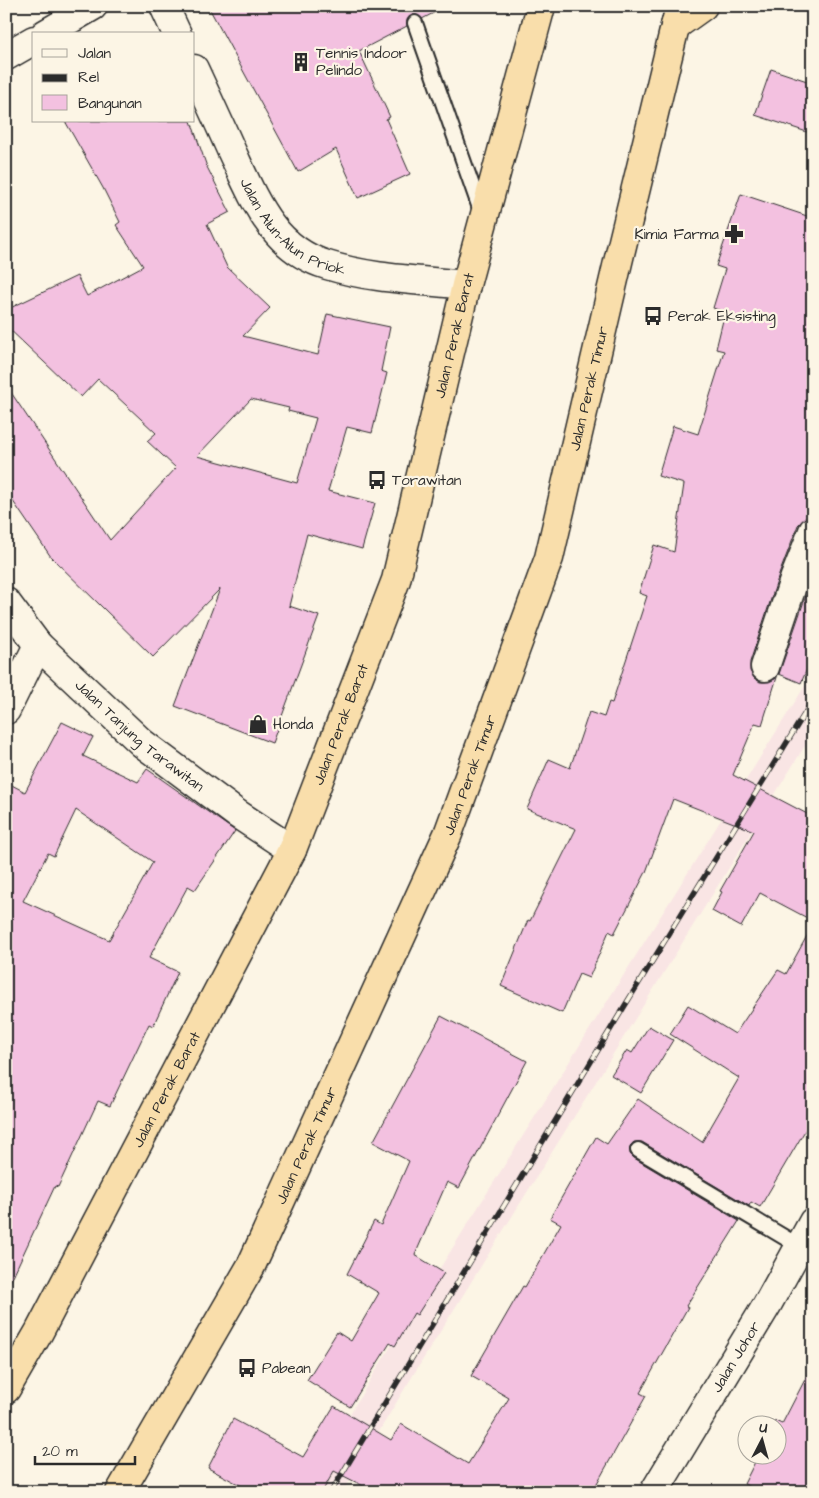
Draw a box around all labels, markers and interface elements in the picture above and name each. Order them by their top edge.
legend [32,32,195,122]
text: Jalan [78,43,112,64]
place label: Tennis Indoor Pelindo [316,43,407,81]
building icon: Tennis Indoor Pelindo [290,51,312,73]
text: Rel [78,67,99,88]
text: Bangunan [78,93,142,115]
street label: Jalan Alun-Alun Priok [235,175,347,281]
pharmacy icon: Kimia Farma [723,223,745,245]
place label: Kimia Farma [634,224,719,245]
street label: Jalan Perak Barat [430,270,480,400]
bus stop icon: Perak Eksisting [642,305,664,327]
place label: Perak Eksisting [668,306,776,328]
street label: Jalan Perak Timur [564,324,614,453]
bus stop icon: Torawitan [366,469,388,491]
place label: Torawitan [392,470,462,491]
street label: Jalan Perak Barat [308,661,374,788]
street label: Jalan Tanjung Tarawitan [70,675,209,797]
street label: Jalan Perak Timur [438,712,502,838]
shop icon: Honda [247,713,269,735]
place label: Honda [273,714,314,735]
street label: Jalan Perak Barat [128,1028,206,1151]
street label: Jalan Perak Timur [271,1083,342,1208]
street label: Jalan Johor [707,1318,766,1397]
bus stop icon: Pabean [236,1357,258,1379]
place label: Pabean [262,1358,311,1379]
north arrow [736,1416,786,1466]
text: U [758,1418,768,1438]
scale bar [35,1433,135,1465]
text: 20 m [42,1441,78,1462]

